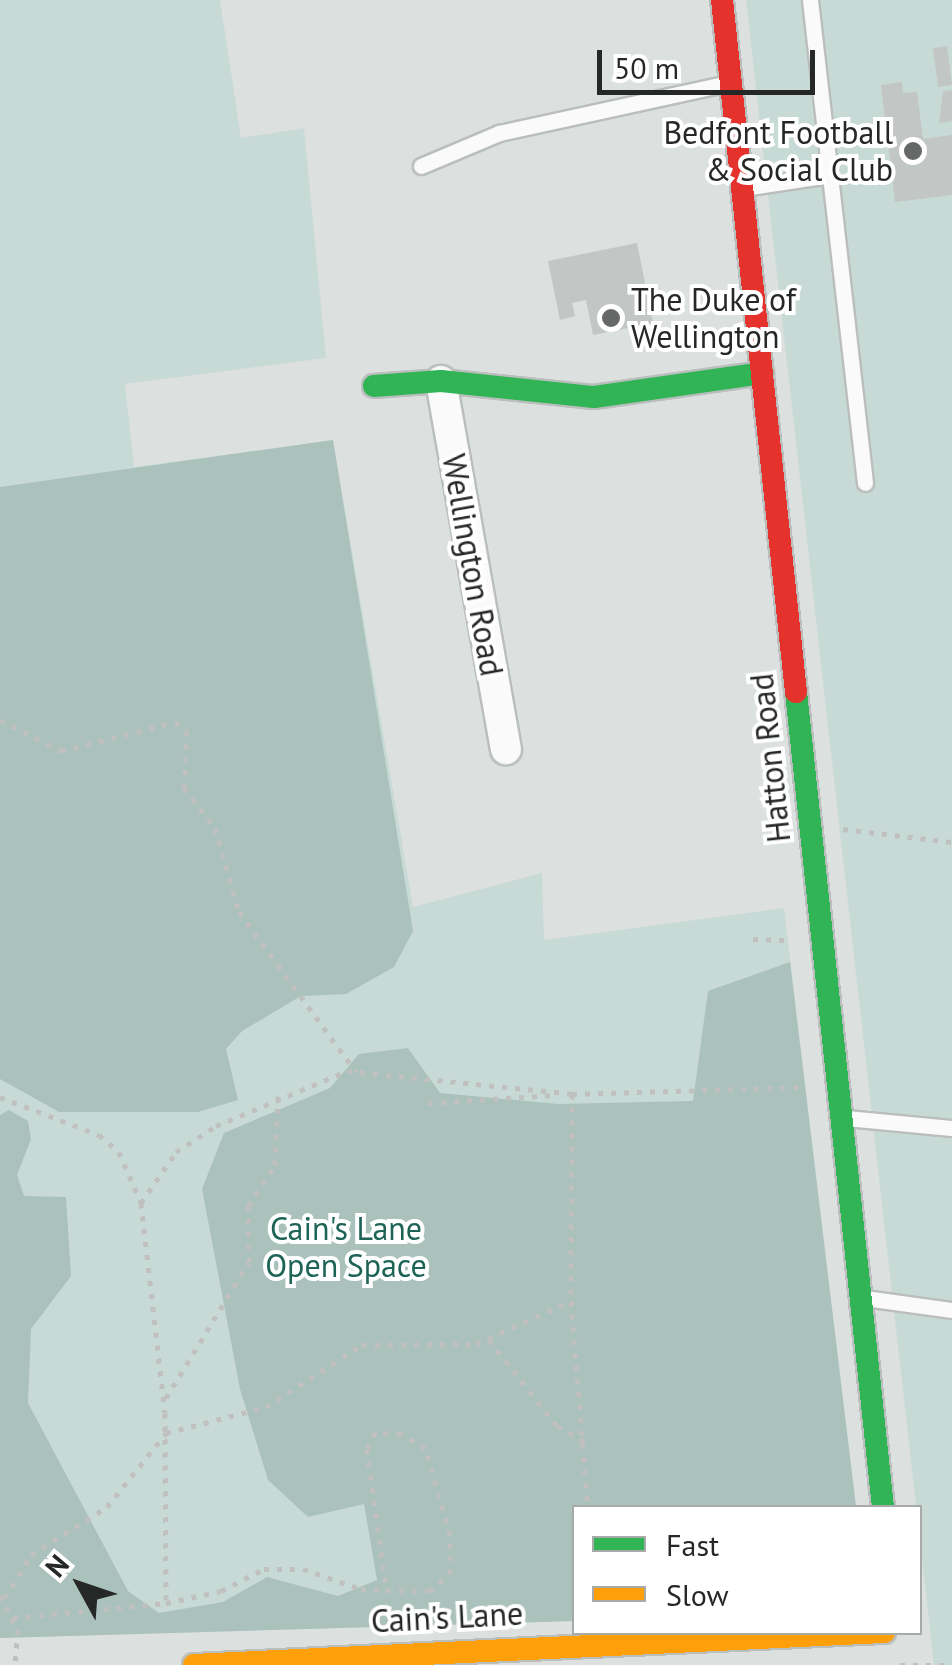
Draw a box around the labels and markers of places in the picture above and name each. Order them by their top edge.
place label: Bedfont Football & Social Club [663,114,893,189]
marker: Bedfont Football & Social Club [902,140,924,162]
place label: The Duke of Wellington [631,281,796,356]
marker: The Duke of Wellington [600,307,622,329]

